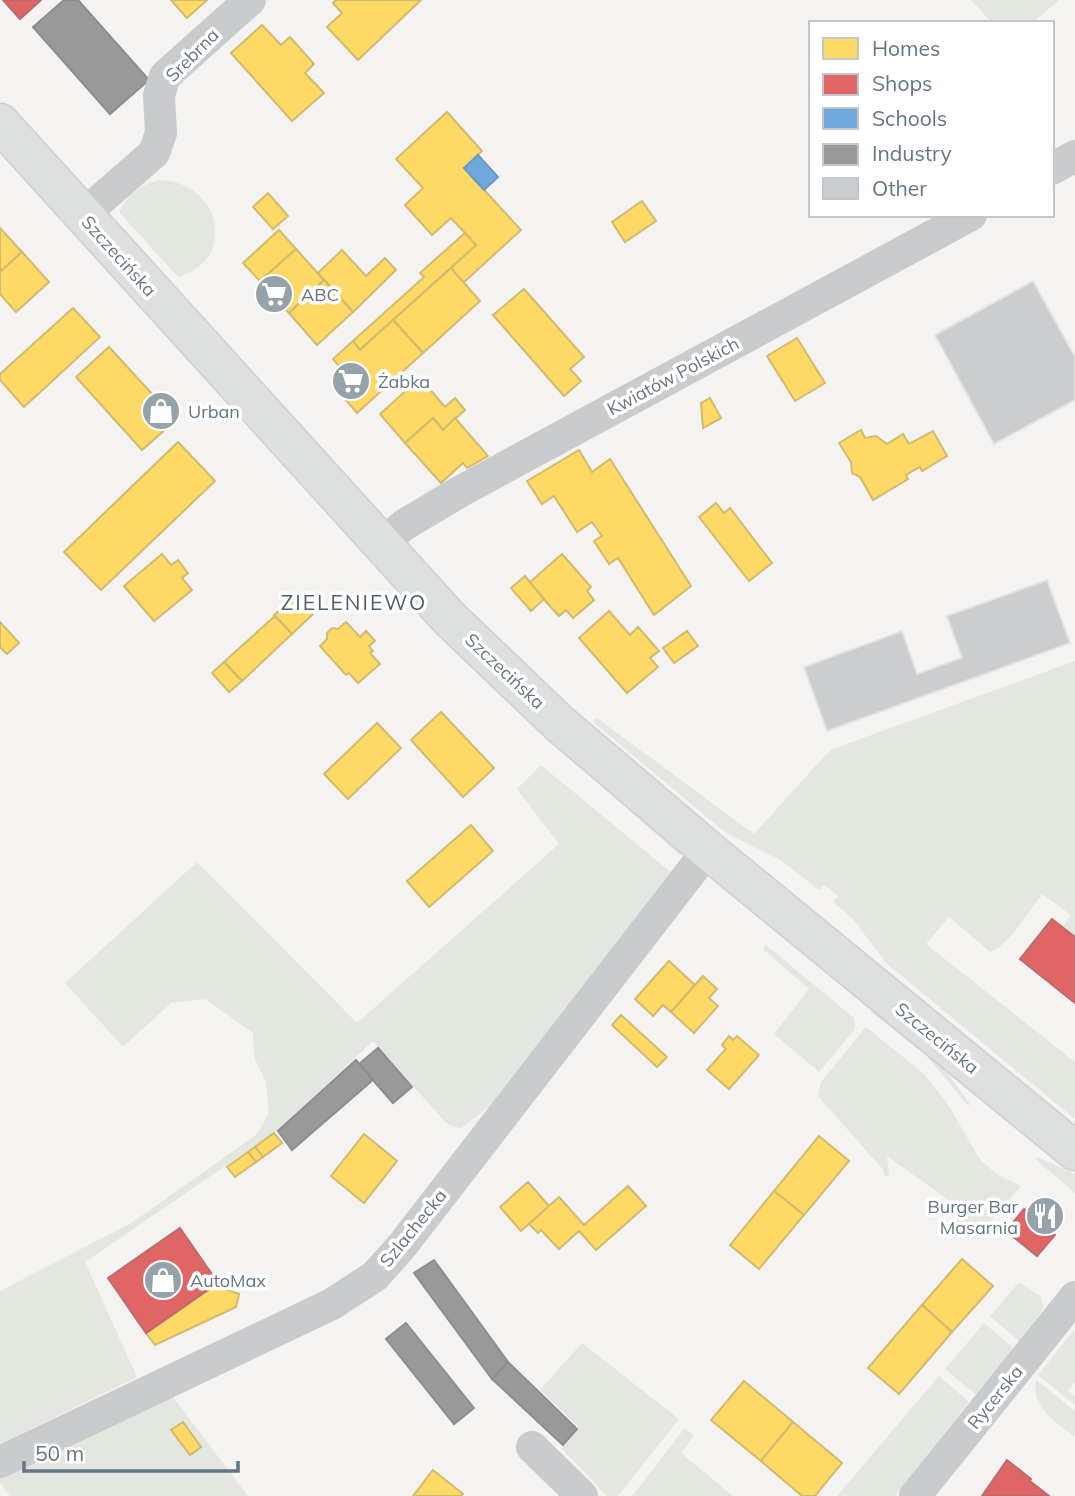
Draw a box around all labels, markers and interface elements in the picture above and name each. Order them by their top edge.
legend [809,21,1054,217]
street label: Srebrna [160,23,224,87]
text: Homes [872,35,940,61]
text: Shops [872,70,932,96]
text: Schools [872,105,947,131]
text: Industry [872,140,952,166]
text: Other [872,175,927,201]
street label: Szczecińska [77,211,161,301]
supermarket icon: ABC [253,273,295,315]
place label: ABC [301,283,339,306]
street label: Kwiatów Polskich [603,332,743,420]
supermarket icon: Żabka [330,360,372,402]
place label: Żabka [378,370,430,393]
shop icon: Urban [140,390,182,432]
place label: Urban [188,400,240,423]
district label: ZIELENIEWO [281,589,427,615]
street label: Szczecińska [460,628,550,714]
street label: Szczecińska [891,997,983,1079]
street label: Szlachecka [375,1184,451,1272]
place label: Burger Bar Masarnia [928,1195,1018,1239]
restaurant icon: Burger Bar Masarnia [1024,1195,1066,1237]
shop icon: AutoMax [142,1259,184,1301]
place label: AutoMax [190,1269,266,1292]
street label: Rycerska [962,1360,1028,1434]
scale bar [24,1430,238,1474]
text: 50 m [35,1440,84,1466]

